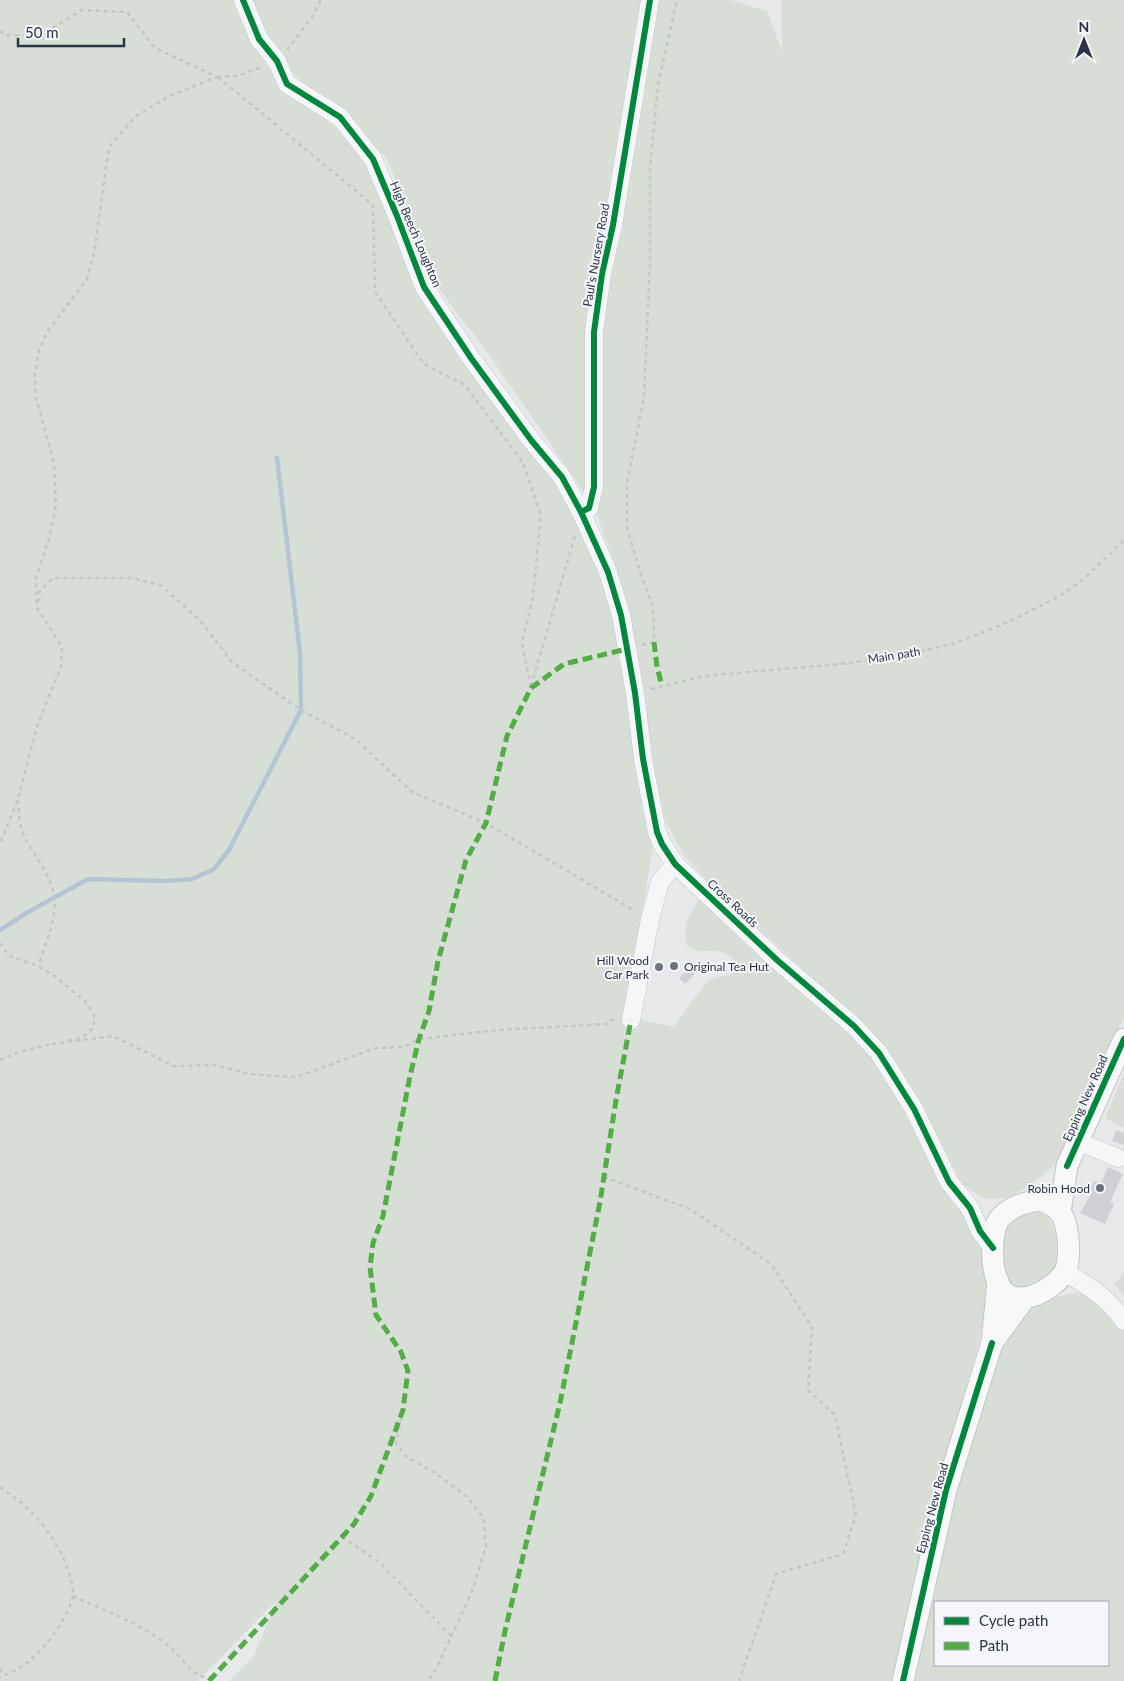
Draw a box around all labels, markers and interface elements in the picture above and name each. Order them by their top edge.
scale bar [18,15,124,47]
north arrow [1059,15,1109,65]
text: N [1079,18,1089,35]
text: 50 m [25,23,59,41]
street label: High Beech Loughton [387,179,445,289]
street label: Paul's Nursery Road [580,202,612,308]
street label: Main path [867,643,921,667]
street label: Cross Roads [704,876,762,930]
place label: Hill Wood Car Park [596,953,650,982]
place label: Original Tea Hut [684,959,770,974]
marker: Original Tea Hut [668,960,680,972]
marker: Hill Wood Car Park [653,961,665,973]
street label: Epping New Road [1059,1052,1111,1144]
place label: Robin Hood [1027,1181,1090,1196]
marker: Robin Hood [1094,1182,1106,1194]
street label: Epping New Road [913,1461,951,1555]
legend [934,1601,1109,1666]
text: Cycle path [979,1611,1048,1629]
text: Path [979,1636,1009,1654]

